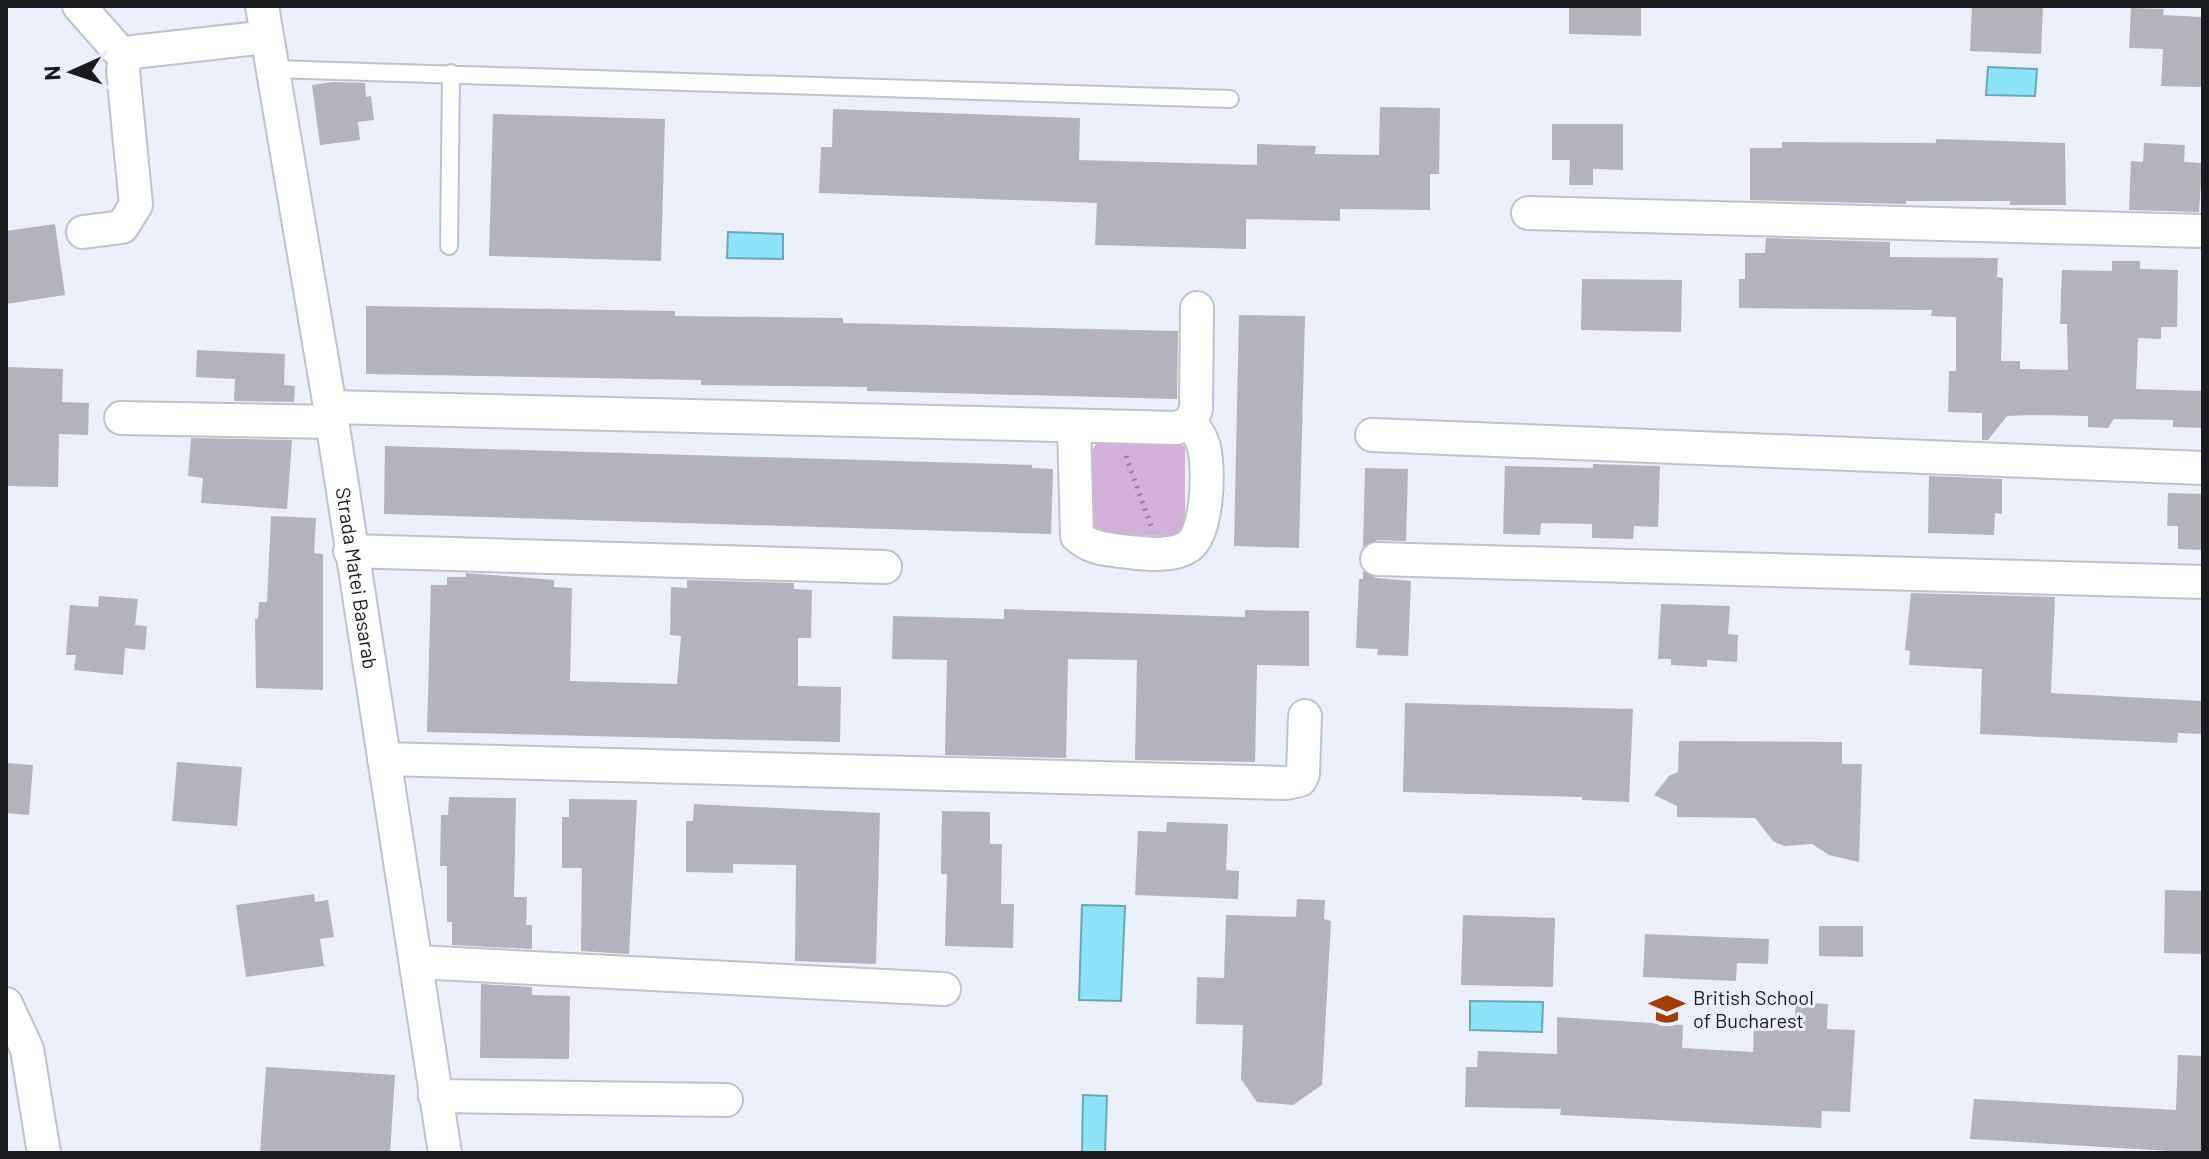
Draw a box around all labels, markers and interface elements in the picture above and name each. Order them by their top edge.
north arrow [32,32,112,112]
text: N [38,65,64,81]
street label: Strada Matei Basarab [332,485,383,671]
place label: British School of Bucharest [1693,985,1814,1032]
school or university icon: British School of Bucharest [1648,990,1686,1028]

